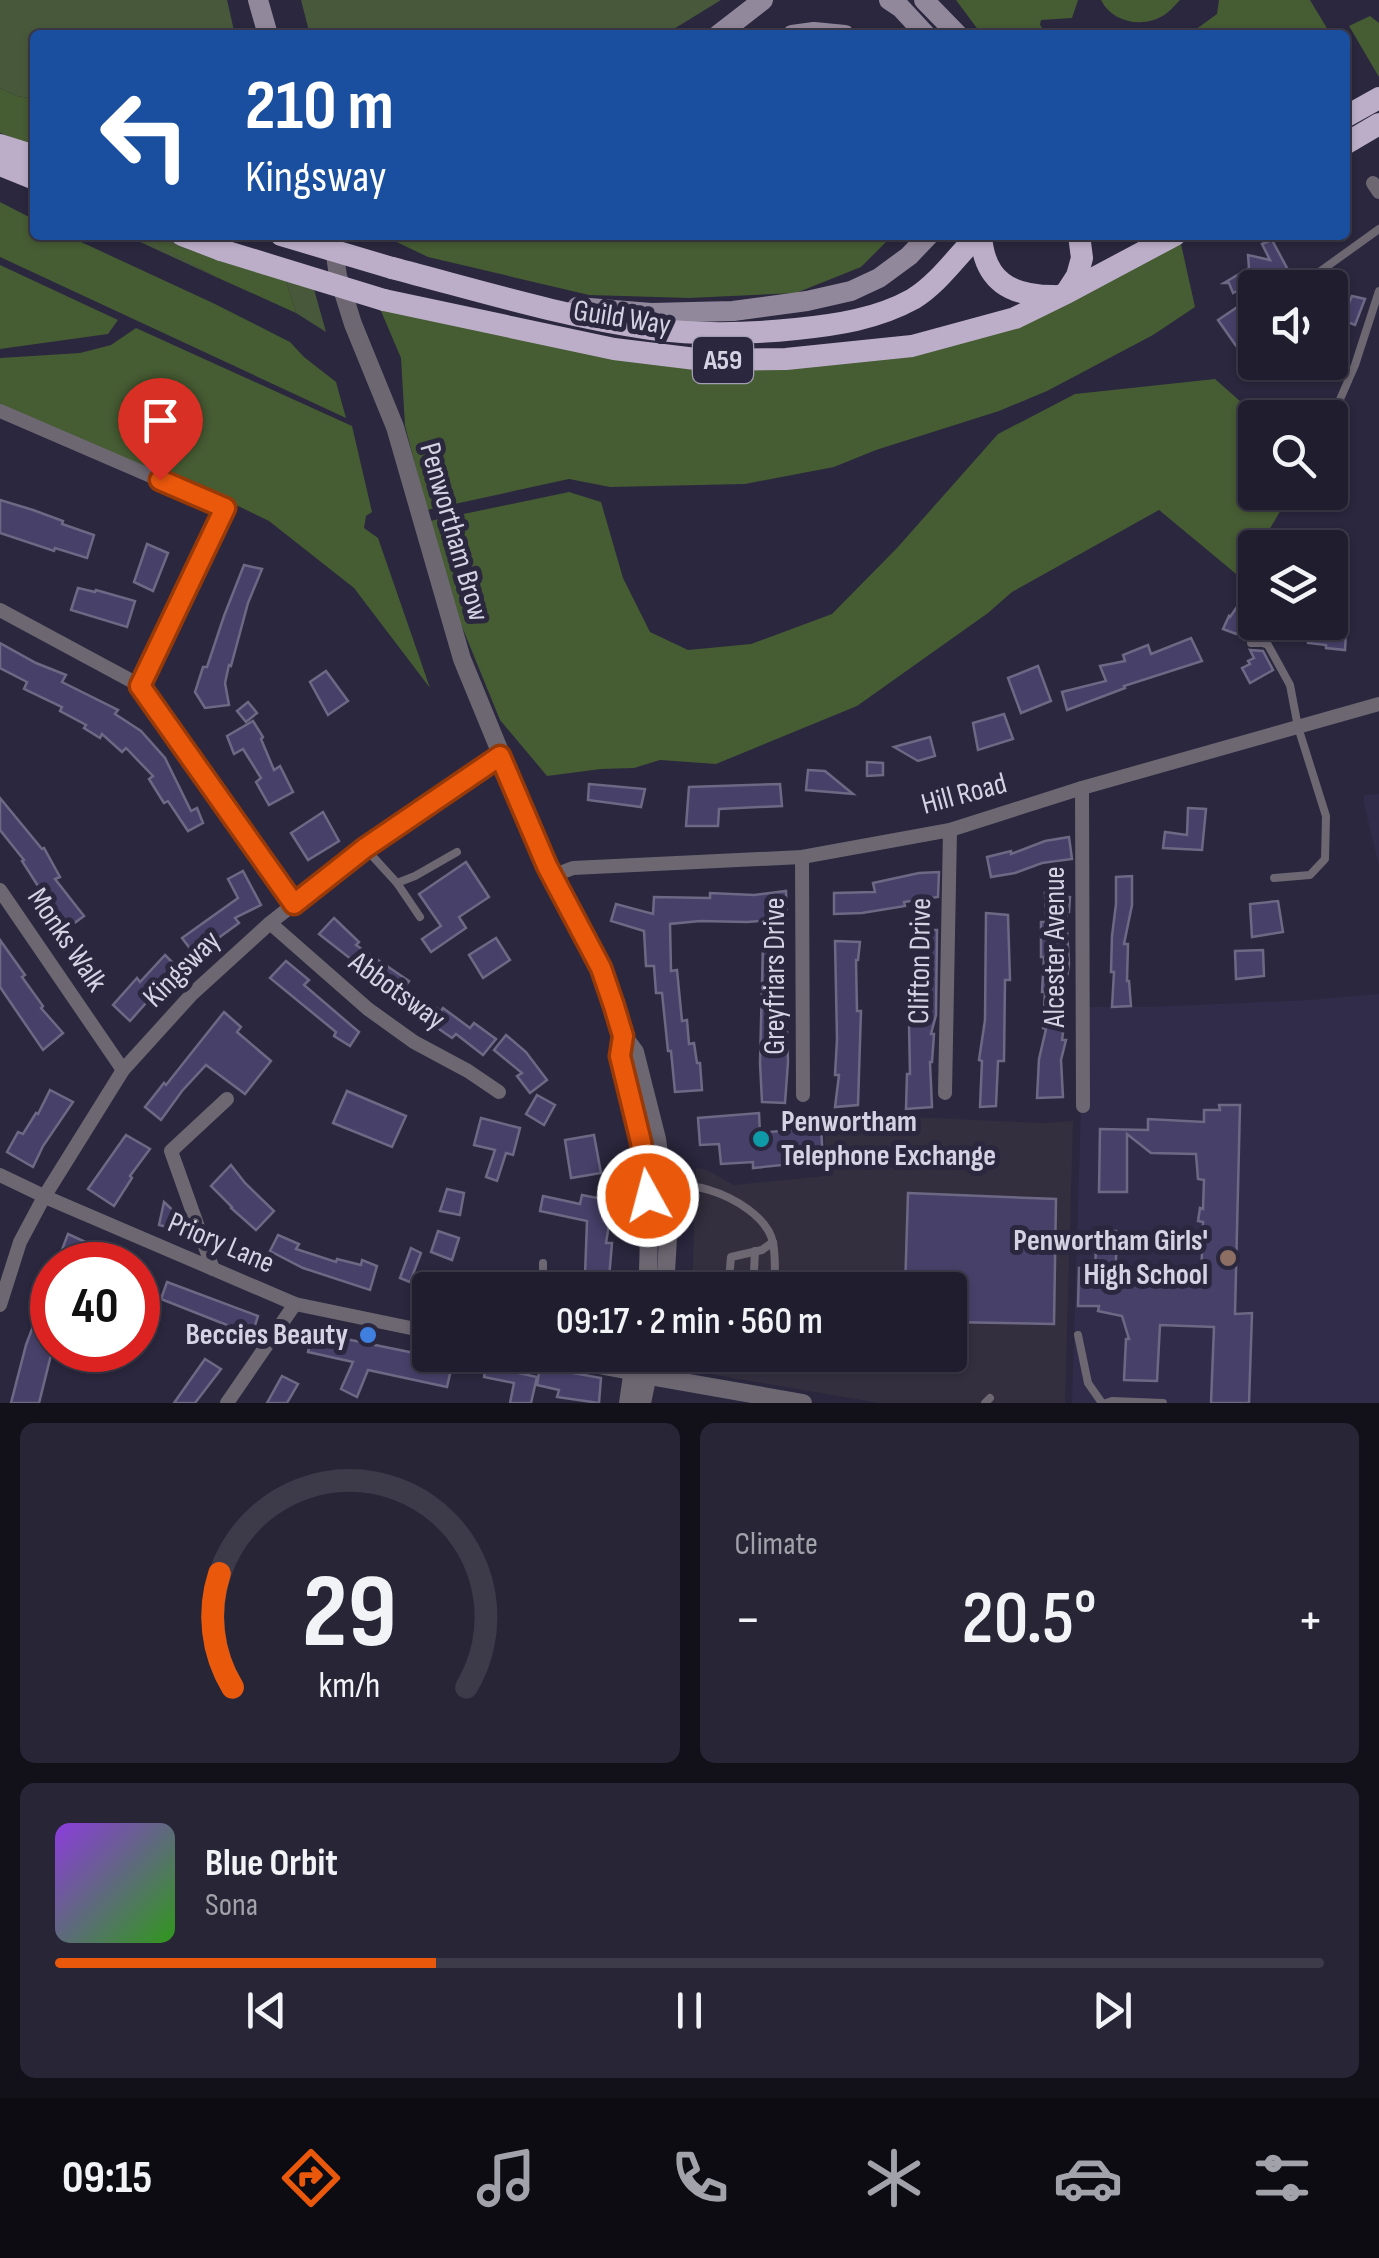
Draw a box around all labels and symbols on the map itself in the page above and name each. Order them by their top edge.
street label: Guild Way [571,293,673,343]
road number: A59 [693,337,753,383]
pin [118,378,203,481]
street label: Penwortham Brow [411,439,497,626]
street label: Hill Road [917,765,1011,823]
street label: Alcester Avenue [1037,866,1073,1029]
street label: Monks Walk [19,881,115,999]
street label: Greyfriars Drive [757,897,793,1055]
street label: Clifton Drive [901,898,939,1024]
street label: Kingsway [136,923,228,1015]
street label: Abbotsway [341,944,452,1038]
place label: Penwortham Telephone Exchange [781,1104,996,1174]
marker: Penwortham Telephone Exchange [750,1128,772,1150]
position arrow [596,1144,700,1248]
street label: Priory Lane [162,1205,280,1281]
place label: Penwortham Girls' High School [1013,1223,1208,1293]
speed limit sign: 40 [30,1242,160,1372]
marker: Penwortham Girls' High School [1217,1247,1239,1269]
place label: Beccies Beauty [185,1317,349,1353]
marker: Beccies Beauty [357,1324,379,1346]

